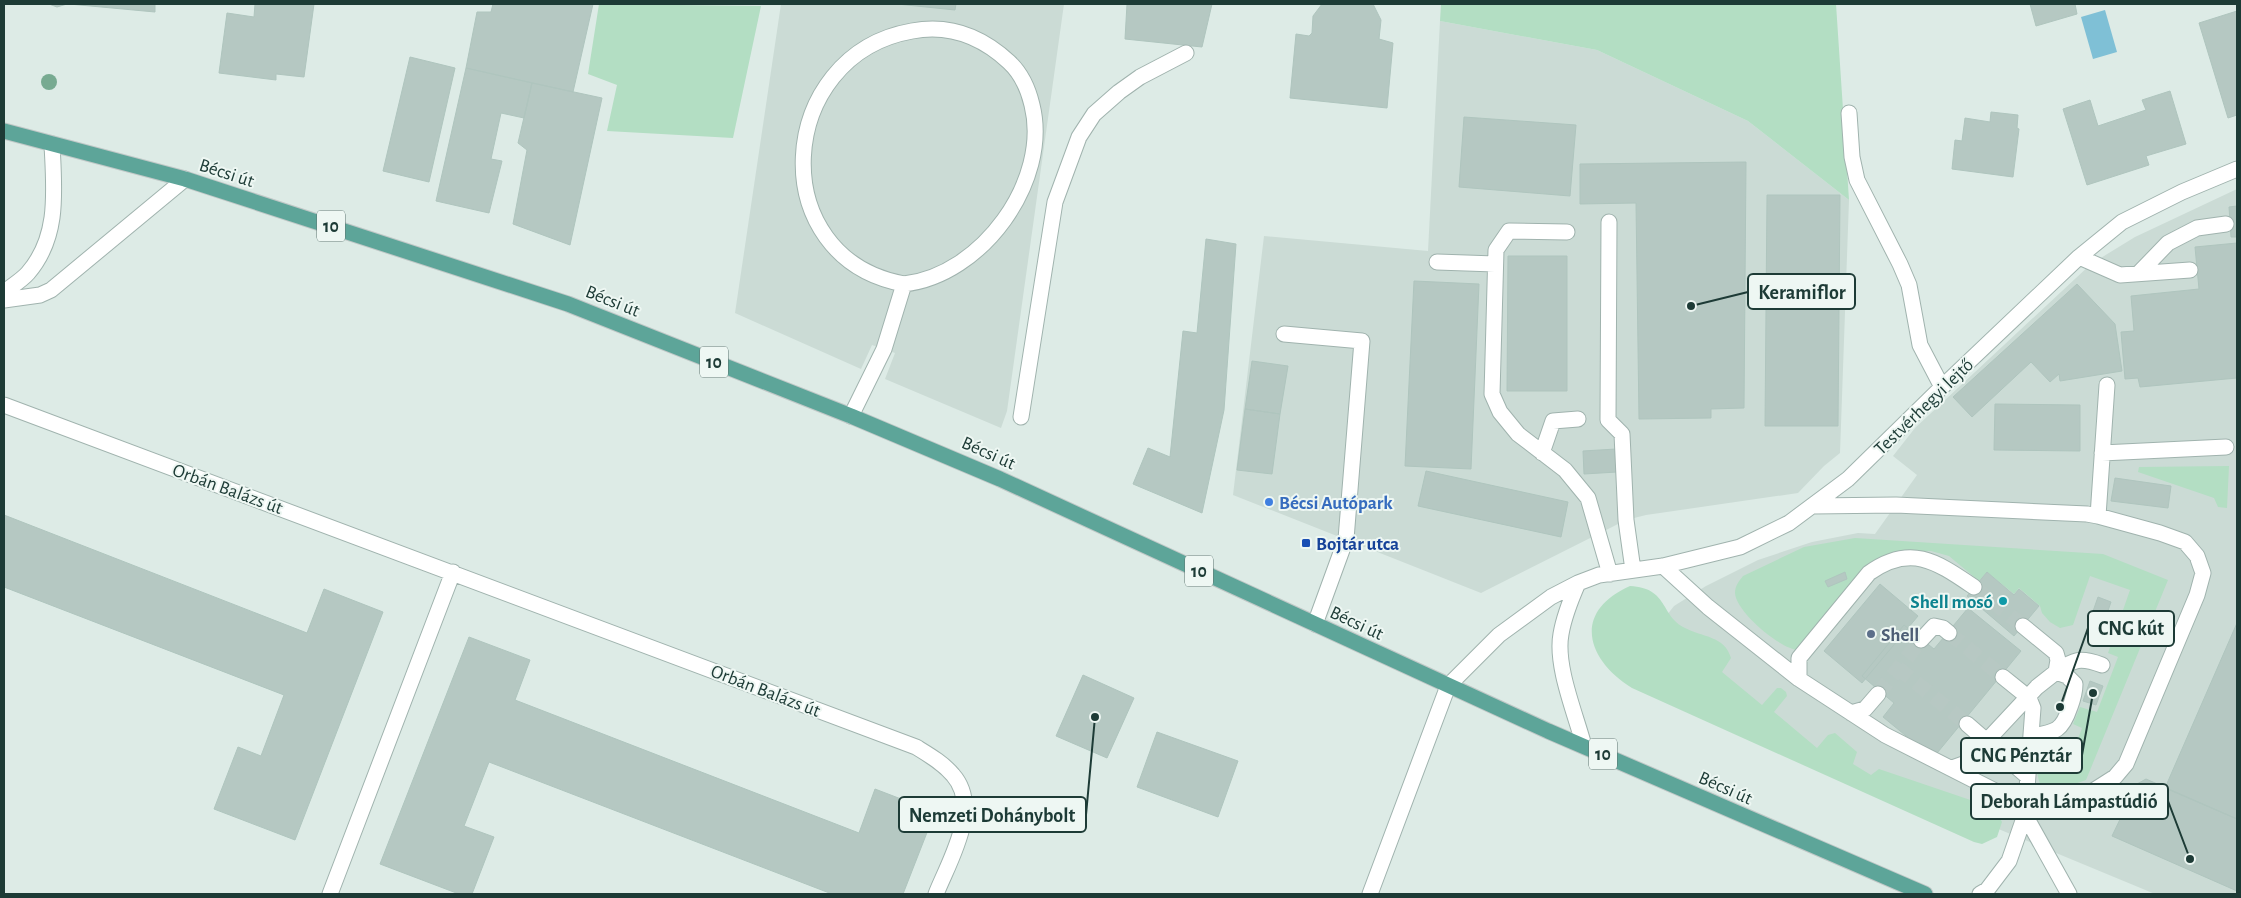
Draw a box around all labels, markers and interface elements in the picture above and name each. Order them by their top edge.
street label: Bécsi út [197,156,256,191]
road number: 10 [317,210,345,242]
callout: Keramiflor [1748,274,1855,309]
street label: Bécsi út [583,282,642,321]
text: Keramiflor [1758,283,1846,303]
road number: 10 [700,347,728,378]
street label: Testvérhegyi lejtő [1871,355,1977,459]
street label: Bécsi út [959,433,1018,474]
street label: Orbán Balázs út [170,461,285,518]
place label: Bécsi Autópark [1279,494,1393,513]
marker: Bécsi Autópark [1263,496,1275,508]
place label: Bojtár utca [1316,535,1399,554]
marker: Bojtár utca [1300,537,1312,549]
road number: 10 [1185,556,1213,586]
place label: Shell mosó [1910,593,1993,612]
marker: Shell mosó [1997,595,2009,607]
street label: Bécsi út [1327,603,1386,644]
callout: CNG kút [2088,611,2174,646]
text: CNG kút [2098,619,2164,639]
place label: Shell [1881,626,1919,645]
marker: Shell [1865,628,1877,640]
street label: Orbán Balázs út [708,662,823,721]
callout: CNG Pénztár [1961,738,2082,773]
road number: 10 [1589,739,1617,770]
text: CNG Pénztár [1970,746,2072,766]
street label: Bécsi út [1696,768,1755,809]
callout: Deborah Lámpastúdió [1971,784,2168,819]
text: Deborah Lámpastúdió [1980,792,2158,812]
callout: Nemzeti Dohánybolt [899,797,1086,832]
text: Nemzeti Dohánybolt [909,806,1075,826]

